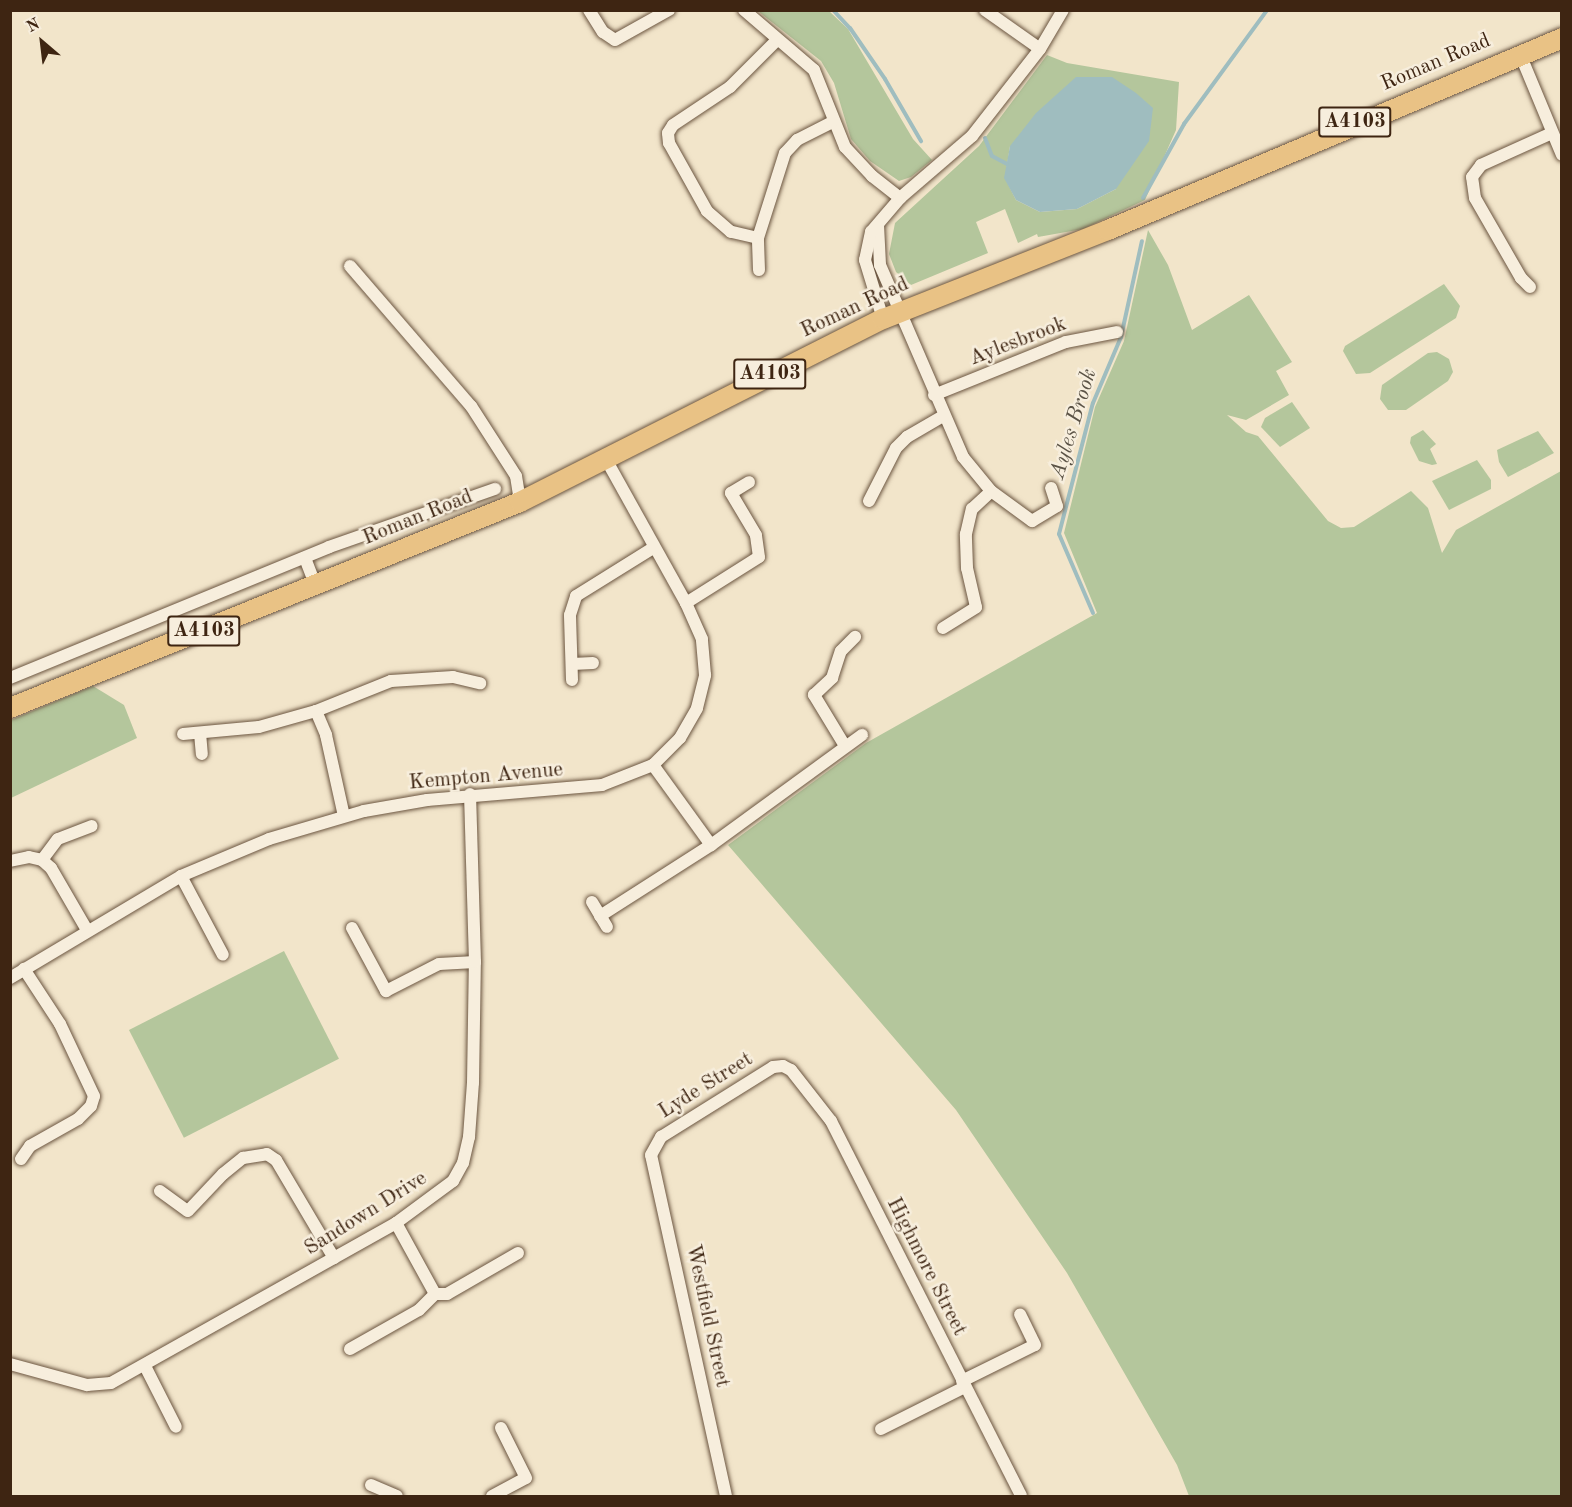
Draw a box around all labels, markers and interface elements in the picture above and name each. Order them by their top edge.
north arrow [12,12,72,72]
text: N [24,16,43,36]
street label: Roman Road [1377,29,1495,97]
road number: A4103 [1318,105,1392,139]
street label: Roman Road [797,272,913,344]
street label: Aylesbrook [966,312,1070,372]
road number: A4103 [732,357,808,391]
water label: Ayles Brook [1045,366,1103,482]
street label: Roman Road [359,484,477,552]
road number: A4103 [166,614,242,648]
street label: Kempton Avenue [408,758,564,796]
street label: Lyde Street [654,1047,758,1125]
street label: Sandown Drive [300,1166,432,1262]
street label: Highmore Street [880,1194,972,1340]
street label: Westfield Street [680,1242,734,1390]

